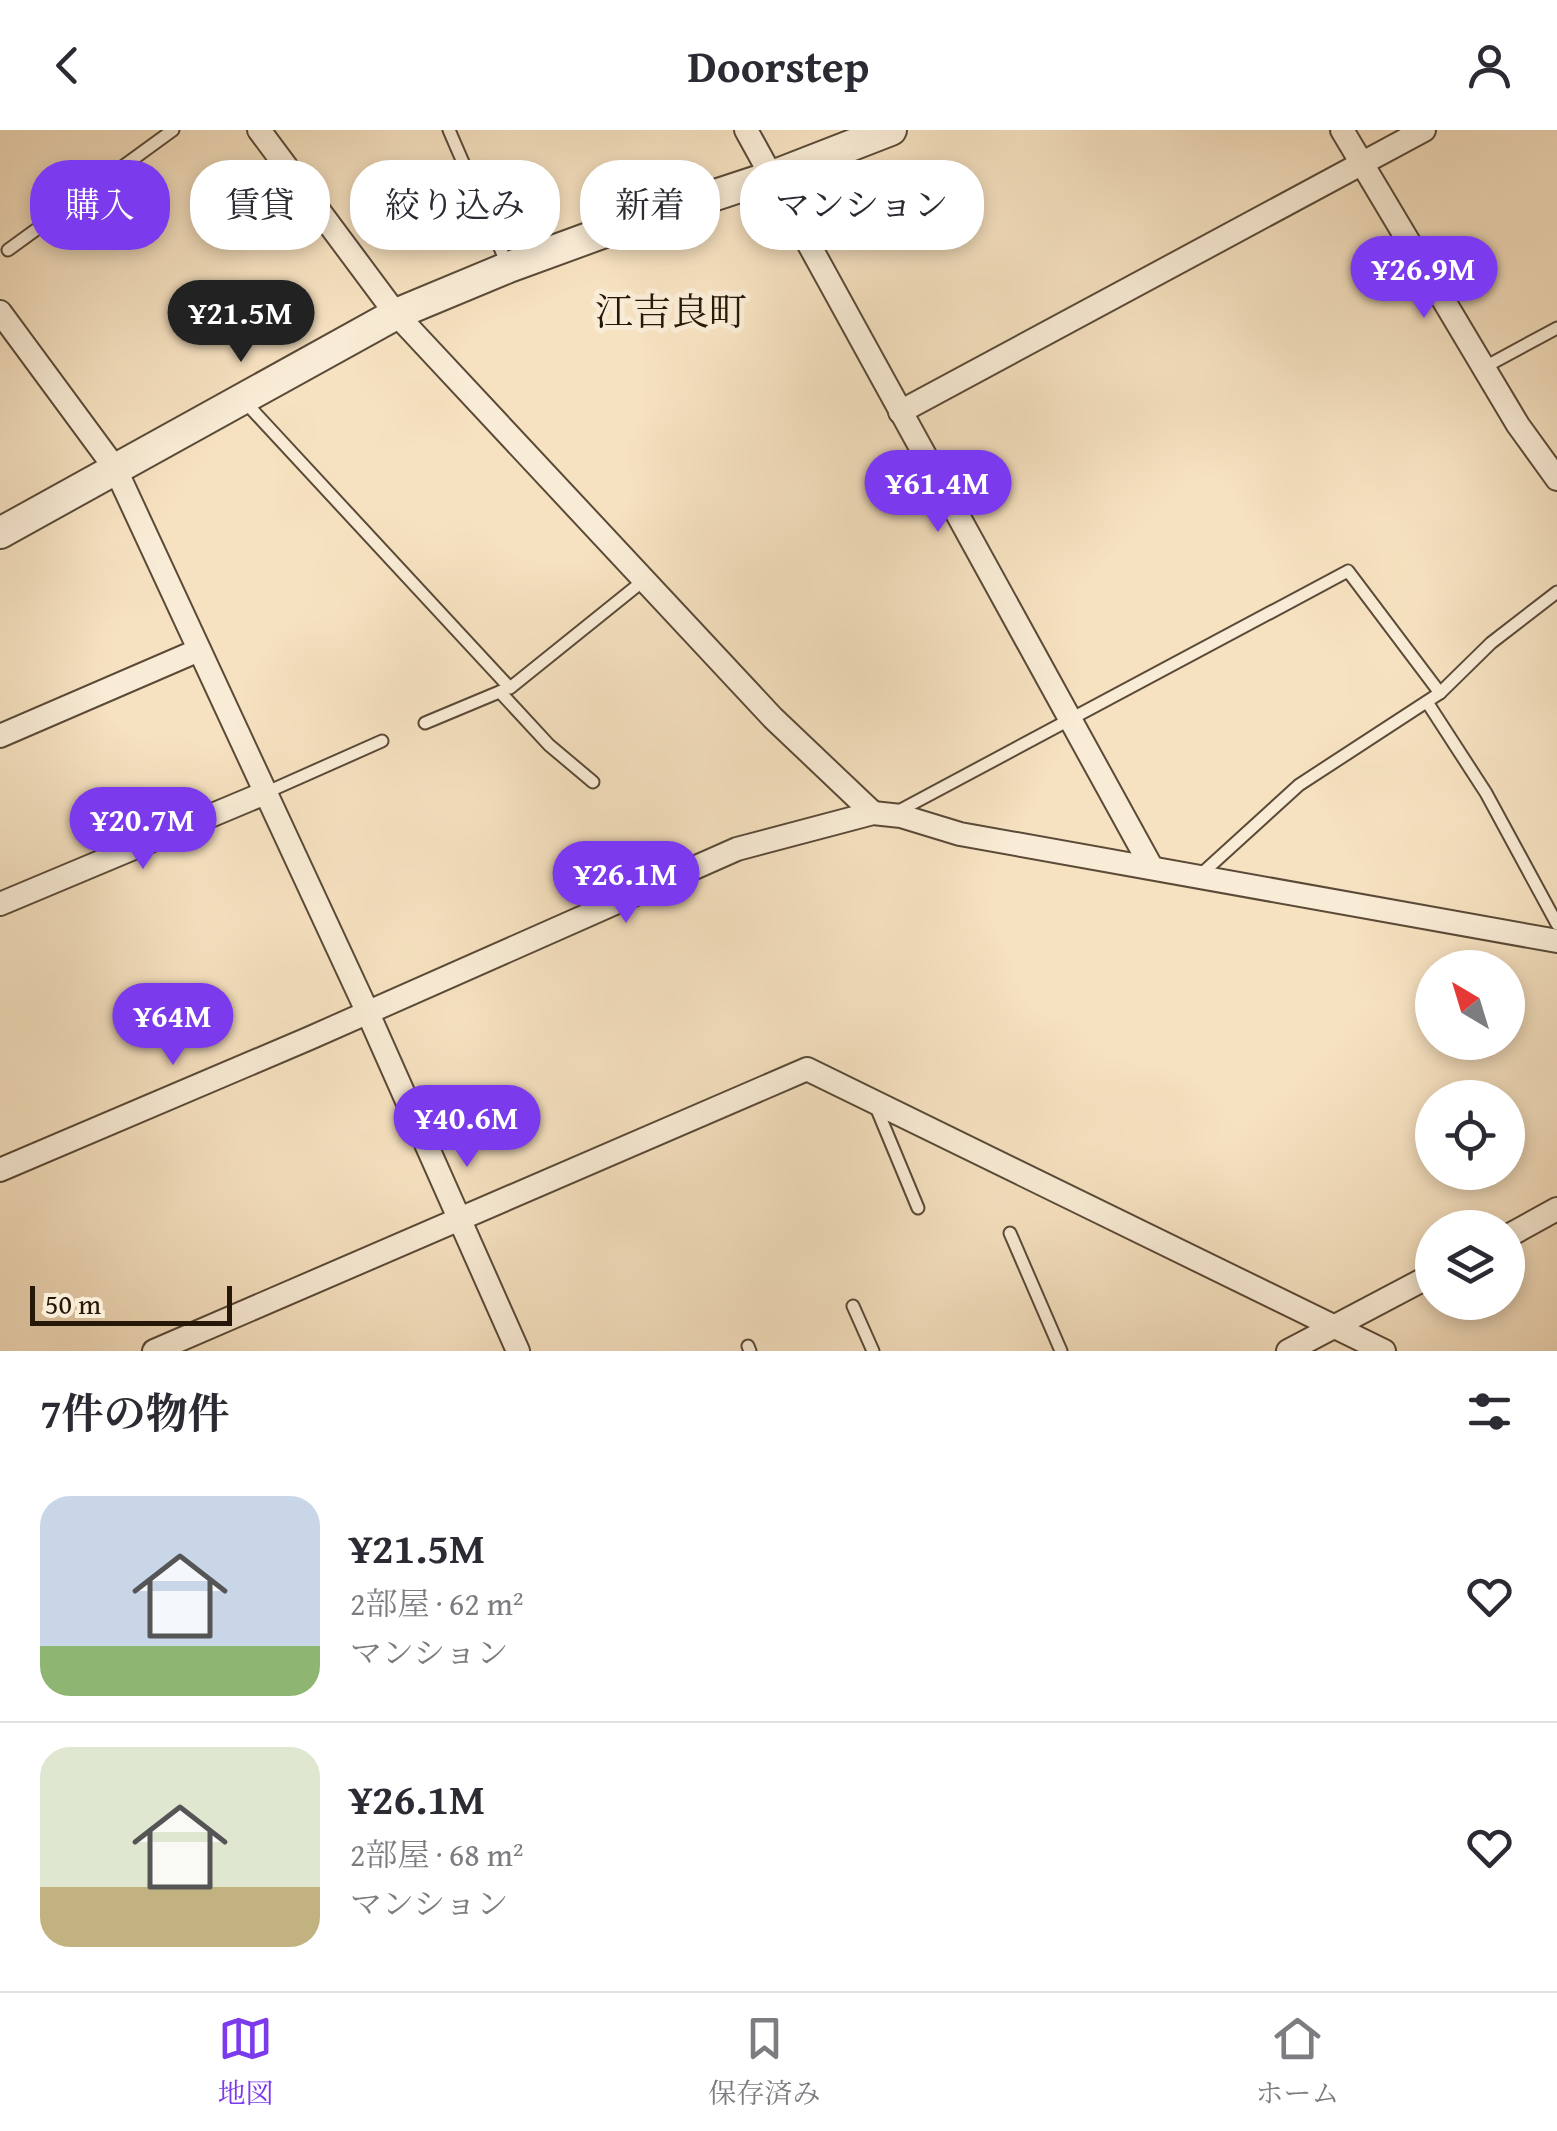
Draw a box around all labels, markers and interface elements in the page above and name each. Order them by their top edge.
text: Doorstep [688,33,869,98]
icon: back [40,38,95,93]
icon: person [1462,38,1517,93]
chip: 購入 [30,160,170,250]
chip: 賃貸 [190,160,330,250]
chip: 絞り込み [350,160,560,250]
chip: 新着 [580,160,720,250]
chip: マンション [740,160,984,250]
pin: ¥26.9M [1343,236,1505,321]
text: ¥26.9M [1373,245,1475,292]
pin: ¥21.5M [160,280,322,365]
district label: 江吉良町 [595,283,747,339]
text: ¥21.5M [190,289,292,336]
pin: ¥61.4M [857,450,1019,535]
text: ¥61.4M [887,459,989,506]
pin: ¥20.7M [62,787,224,872]
text: ¥20.7M [92,796,194,843]
pin: ¥26.1M [545,841,707,926]
text: ¥26.1M [575,850,677,897]
north arrow [1415,950,1525,1060]
map controls [1415,950,1525,1320]
pin: ¥64M [114,983,232,1068]
text: ¥64M [134,992,212,1039]
button: locate [1415,1080,1525,1190]
pin: ¥40.6M [386,1085,548,1170]
text: ¥40.6M [416,1094,518,1141]
button: layers [1415,1210,1525,1320]
scale bar [30,1281,232,1326]
text: 50 m [45,1283,101,1324]
text: 7件の物件 [40,1382,230,1443]
icon: filters [1462,1384,1517,1439]
text: ¥21.5M [350,1517,485,1578]
icon: home [120,1536,240,1656]
icon: heart [1462,1569,1517,1624]
text: 2部屋 · 62 m² [350,1580,524,1627]
text: マンション [350,1629,509,1676]
text: ¥26.1M [350,1768,485,1829]
icon: home [120,1787,240,1907]
icon: heart [1462,1820,1517,1875]
text: 2部屋 · 68 m² [350,1831,524,1878]
text: マンション [350,1880,509,1927]
tab: 地図 [217,2011,274,2113]
tab: 保存済み [708,2011,821,2113]
tab: ホーム [1255,2011,1340,2113]

